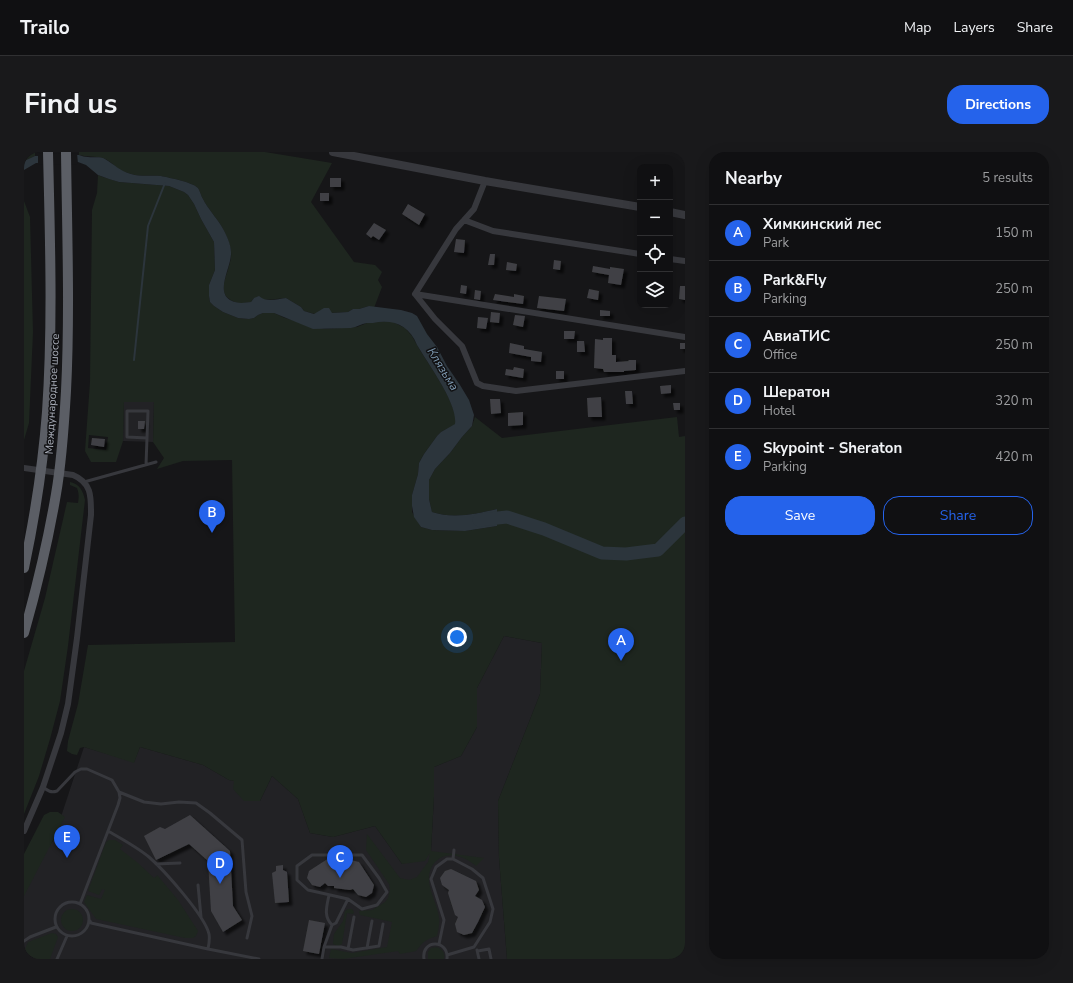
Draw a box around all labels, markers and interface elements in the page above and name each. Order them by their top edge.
text: Trailo [20,15,70,41]
text: Map [904,18,931,37]
text: Layers [953,18,995,37]
text: Share [1017,18,1053,37]
text: Find us [24,85,118,123]
button: Directions [947,85,1049,124]
map controls [637,164,673,308]
button: + [637,164,673,200]
text: Nearby [725,167,782,190]
text: 5 results [982,169,1033,187]
button: − [637,200,673,236]
text: Химкинский лес [763,214,881,234]
text: A [733,224,743,242]
text: 150 m [995,224,1033,242]
text: Park [763,234,789,252]
button: locate [637,236,673,272]
text: Park&Fly [763,270,826,290]
button: layers [637,272,673,308]
text: B [734,280,742,298]
text: 250 m [995,280,1033,298]
text: Parking [763,290,807,308]
text: АвиаТИС [763,326,830,346]
street label: Международное шоссе [42,333,63,455]
text: C [734,336,742,354]
text: 250 m [995,336,1033,354]
water label: Клязьма [424,344,462,394]
text: Office [763,346,797,364]
text: Шератон [763,382,830,402]
text: D [733,392,743,410]
text: 320 m [995,392,1033,410]
text: Hotel [763,402,795,420]
text: Skypoint - Sheraton [763,438,902,458]
text: E [734,448,742,466]
text: 420 m [995,448,1033,466]
text: Parking [763,458,807,476]
button: Save [725,496,875,535]
button: Share [883,496,1033,535]
pin: B [199,500,225,533]
your location [447,627,467,647]
pin: A [608,628,634,661]
pin: E [54,825,80,858]
pin: C [327,845,353,878]
pin: D [207,851,233,884]

